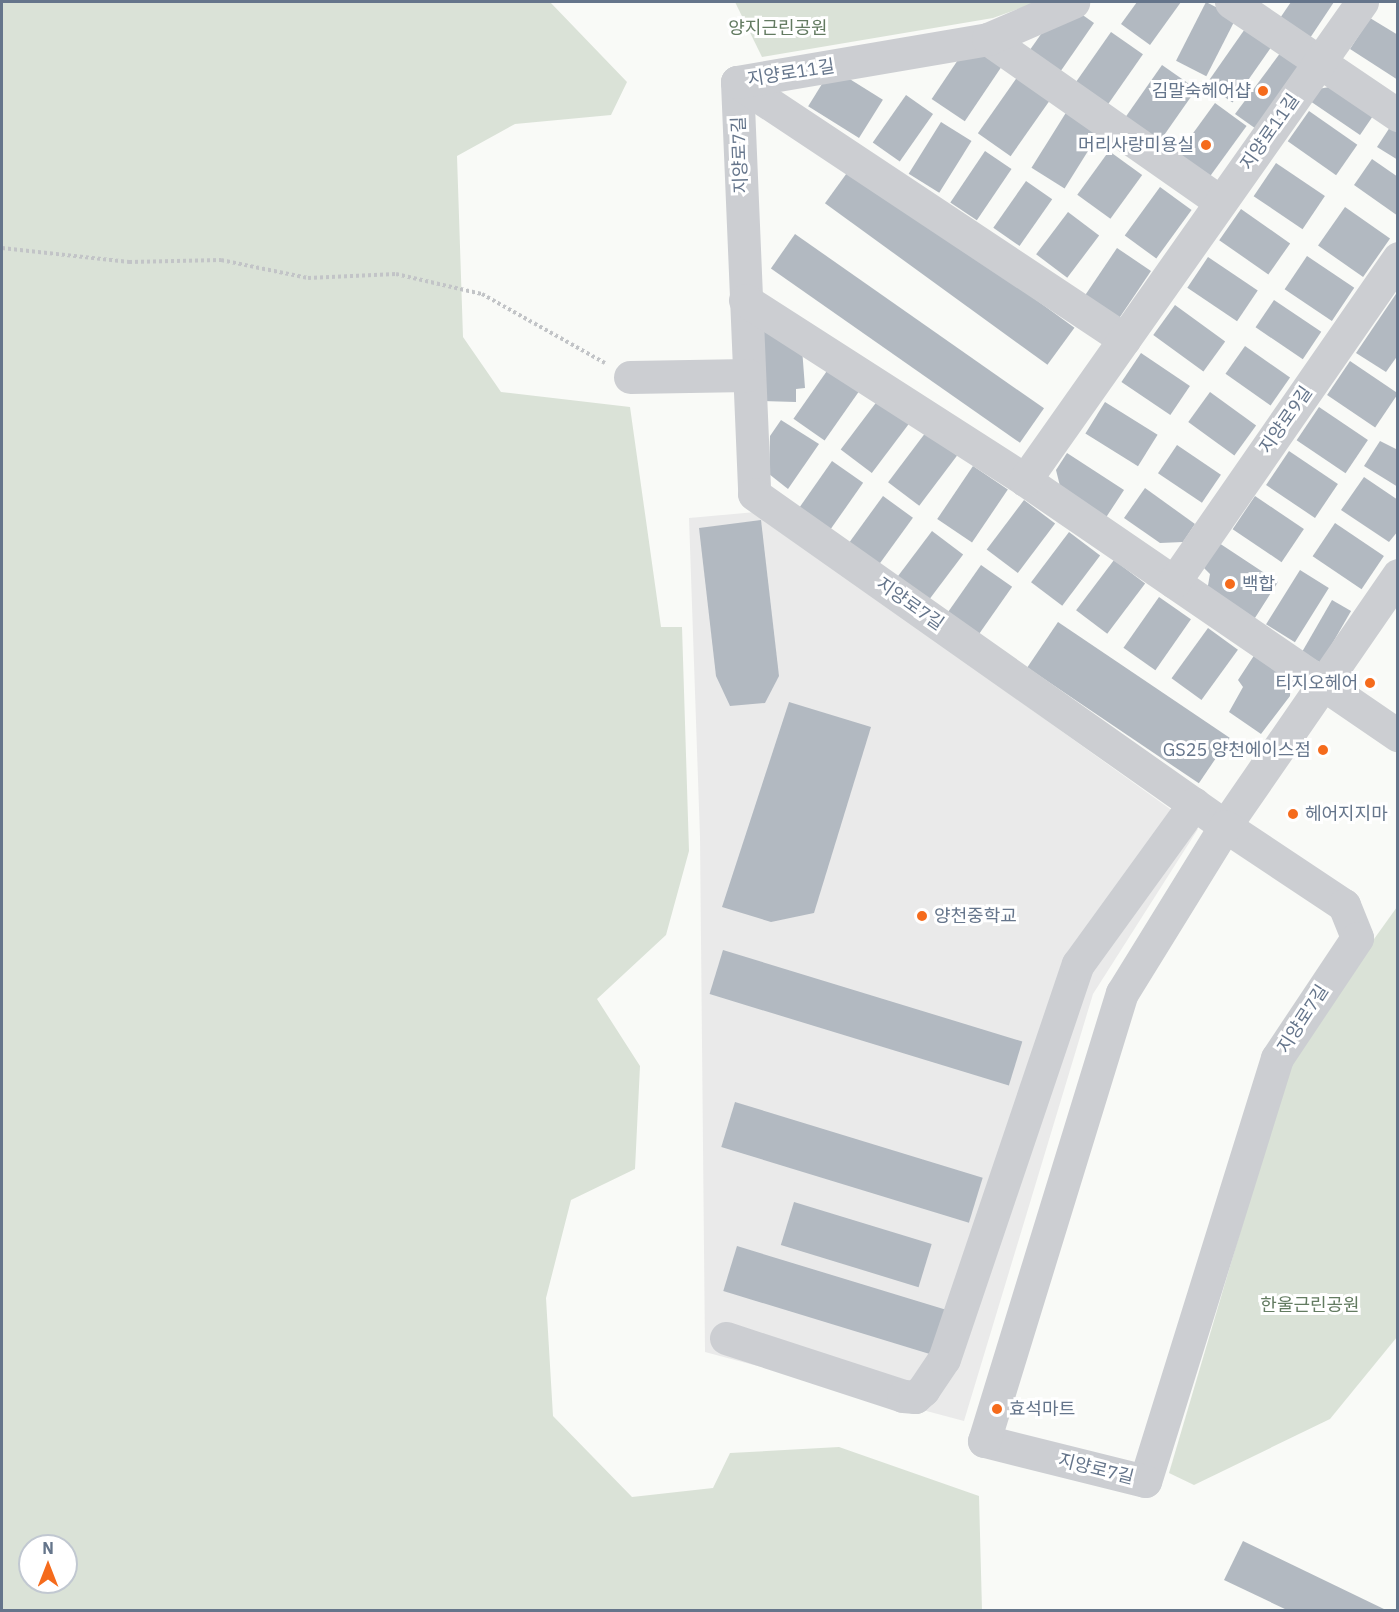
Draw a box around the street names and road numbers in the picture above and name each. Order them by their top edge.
street label: 지양로11길 [746,55,836,91]
street label: 지양로11길 [1236,90,1304,174]
street label: 지양로7길 [728,116,752,194]
street label: 지양로9길 [1255,382,1317,458]
street label: 지양로7길 [872,573,948,635]
street label: 지양로7길 [1273,981,1333,1057]
street label: 지양로7길 [1056,1449,1136,1489]

